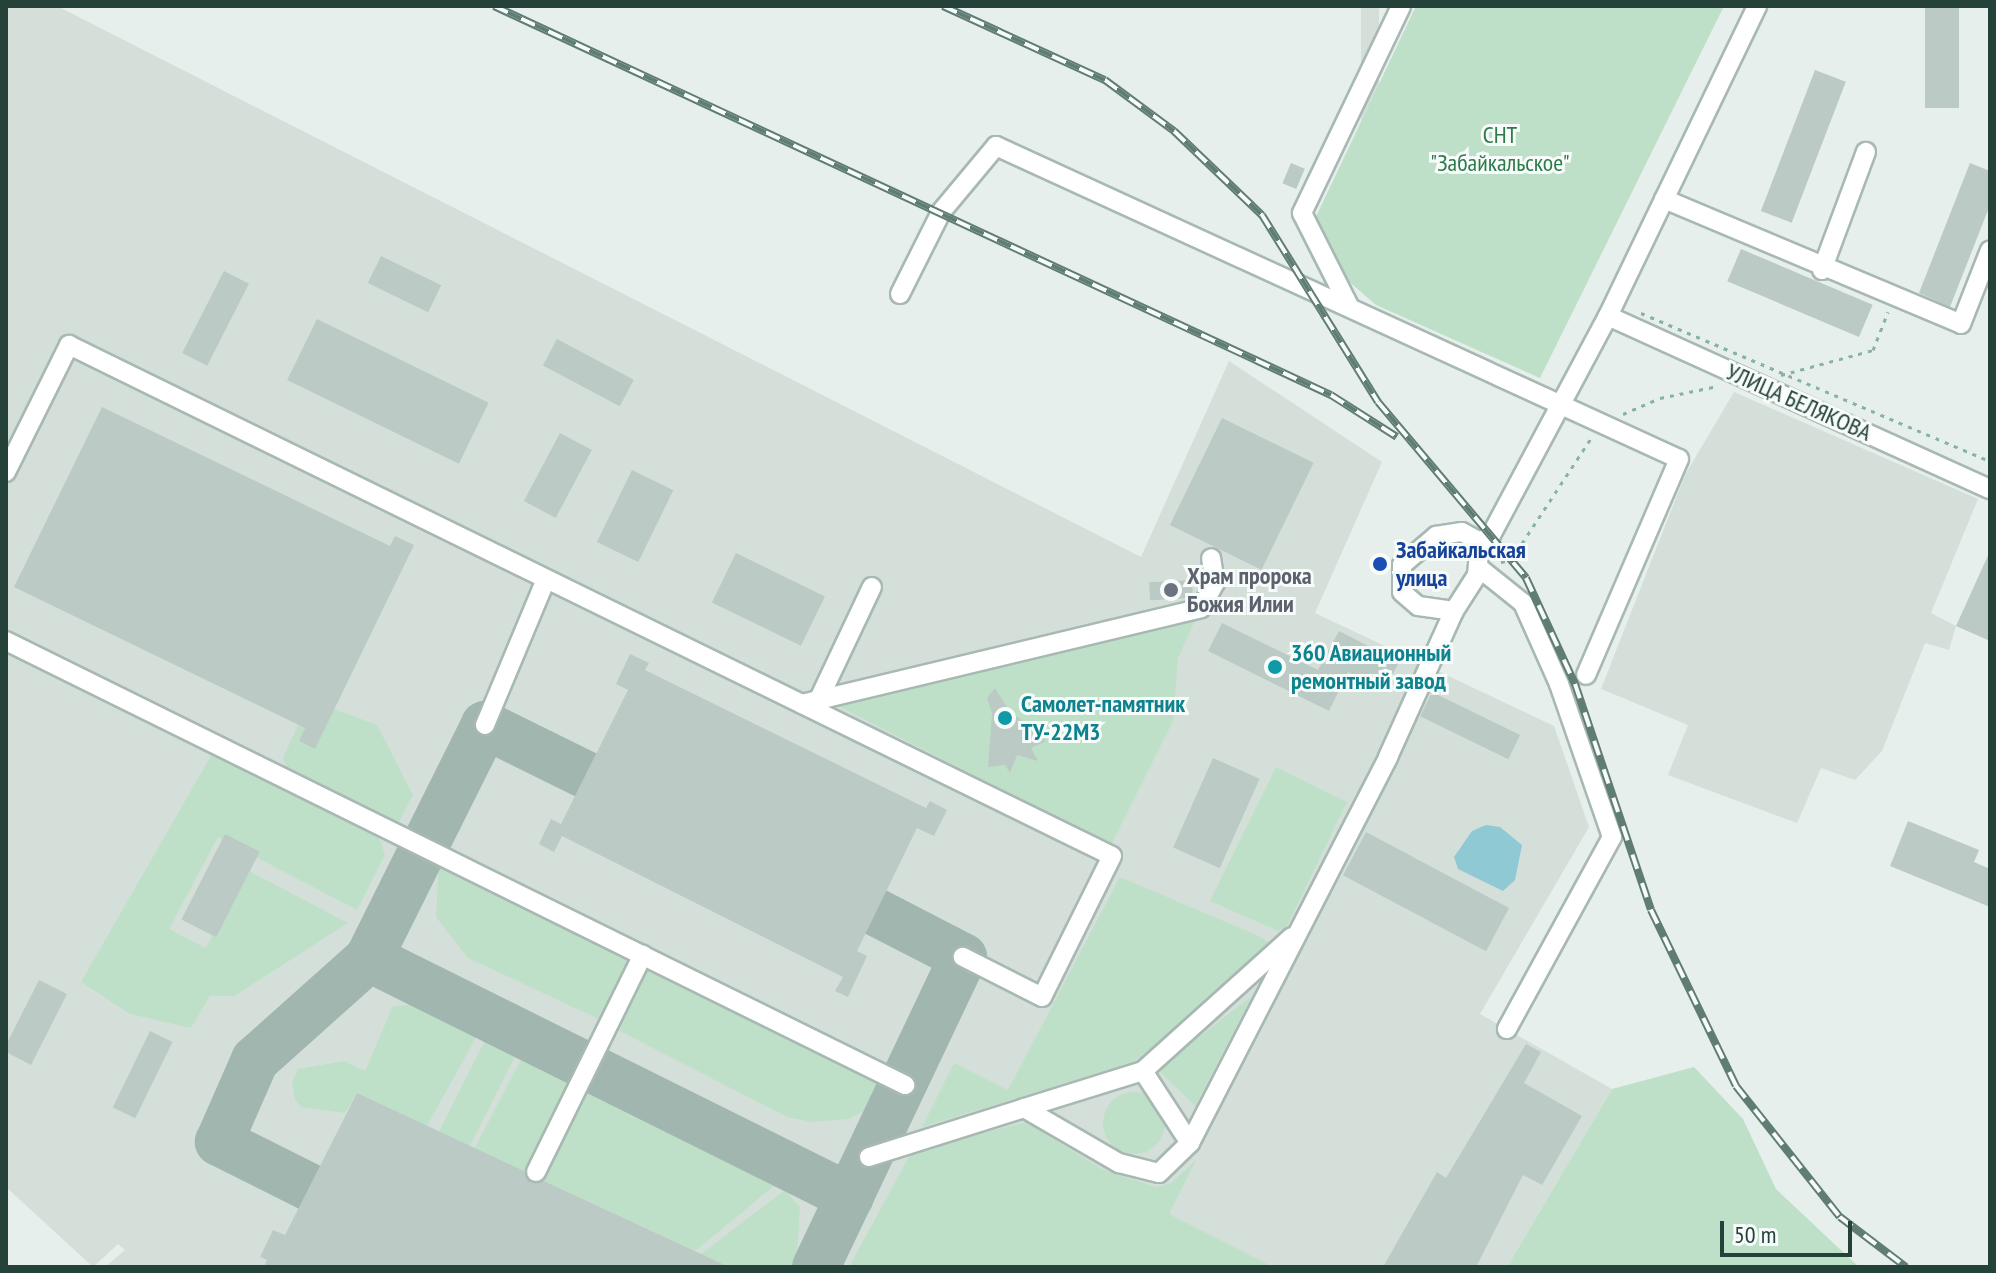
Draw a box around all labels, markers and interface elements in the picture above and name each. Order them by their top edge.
park label: СНТ "Забайкальское" [1430,121,1570,177]
street label: УЛИЦА БЕЛЯКОВА [1722,357,1876,447]
place label: Забайкальская улица [1396,536,1526,592]
marker: Забайкальская улица [1371,555,1389,573]
place label: Храм пророка Божия Илии [1187,562,1312,618]
marker: Храм пророка Божия Илии [1162,581,1180,599]
place label: 360 Авиационный ремонтный завод [1291,639,1452,695]
marker: 360 Авиационный ремонтный завод [1266,658,1284,676]
place label: Самолет-памятник ТУ-22М3 [1021,690,1185,746]
marker: Самолет-памятник ТУ-22М3 [996,709,1014,727]
scale bar [1724,1205,1856,1255]
text: 50 m [1734,1219,1776,1250]

